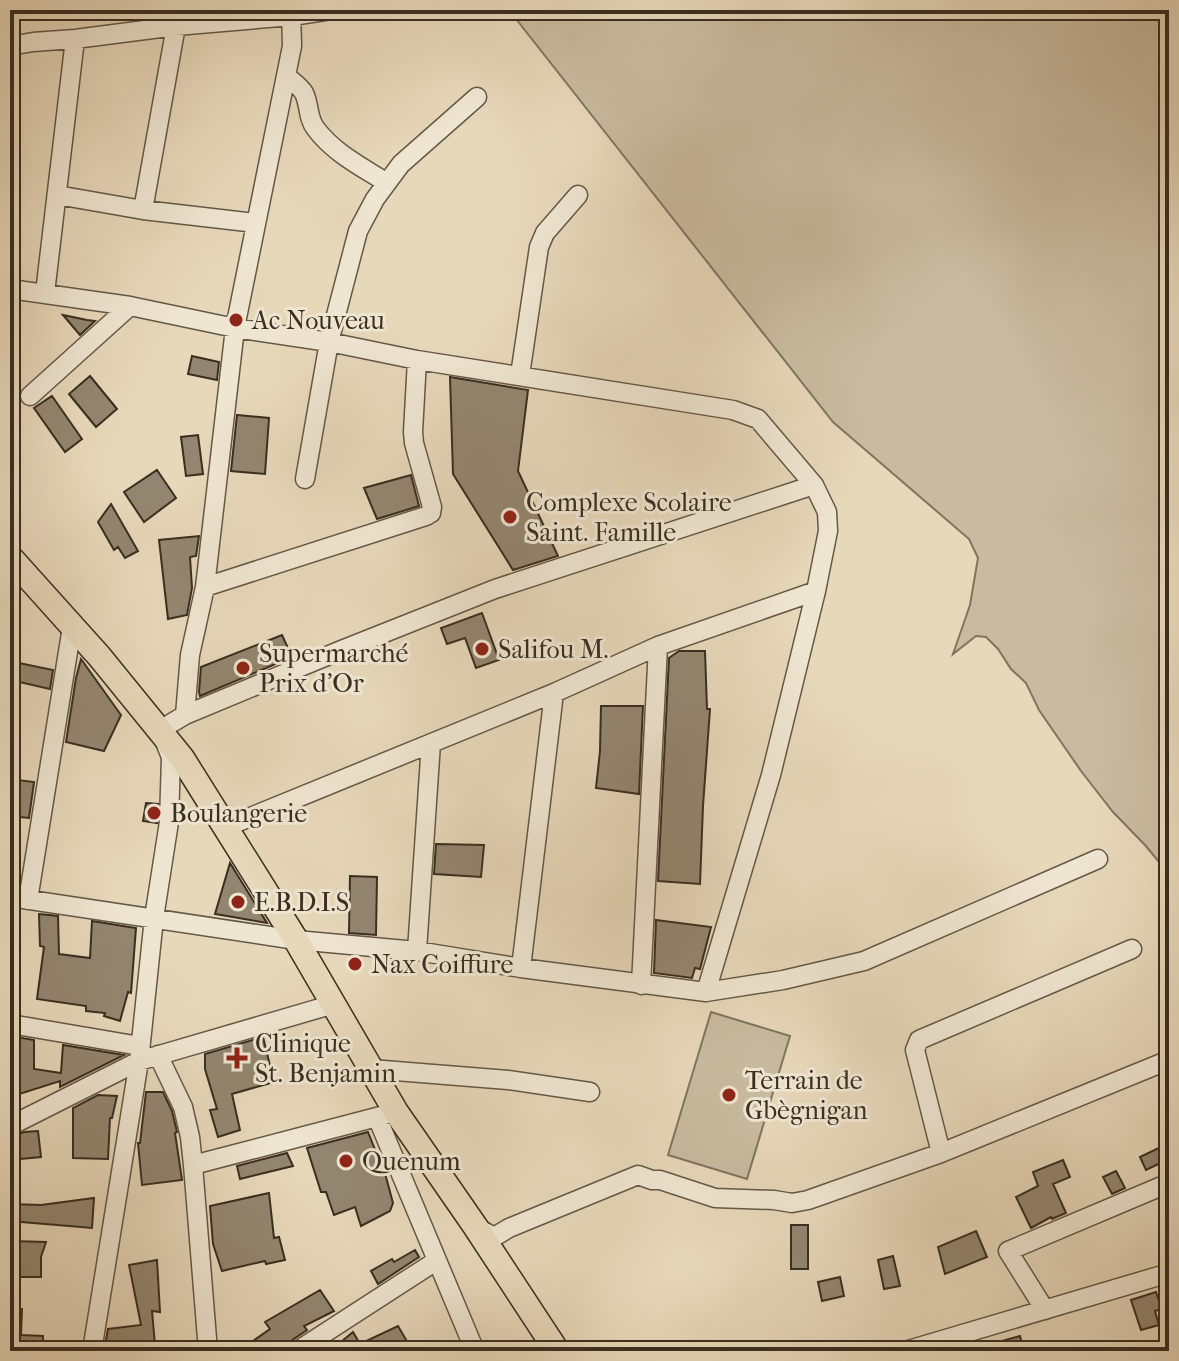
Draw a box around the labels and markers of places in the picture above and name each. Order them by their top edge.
place label: Ac Nouveau [251,305,385,336]
marker: Ac Nouveau [227,311,245,329]
place label: Complexe Scolaire Saint. Famille [526,487,732,548]
marker: Complexe Scolaire Saint. Famille [501,508,519,526]
place label: Salifou M. [498,634,608,665]
place label: Supermarché Prix d'Or [259,638,409,699]
marker: Salifou M. [473,640,491,658]
marker: Supermarché Prix d'Or [234,659,252,677]
place label: Boulangerie [170,798,307,829]
marker: Boulangerie [145,804,163,822]
place label: E.B.D.I.S [254,887,349,918]
marker: E.B.D.I.S [229,893,247,911]
place label: Nax Coiffure [371,949,513,980]
marker: Nax Coiffure [346,955,364,973]
place label: Clinique St. Benjamin [255,1028,396,1089]
marker: Clinique St. Benjamin [226,1047,248,1069]
place label: Terrain de Gbègnigan [745,1065,868,1126]
marker: Terrain de Gbègnigan [720,1086,738,1104]
place label: Quenum [362,1146,461,1177]
marker: Quenum [337,1152,355,1170]

